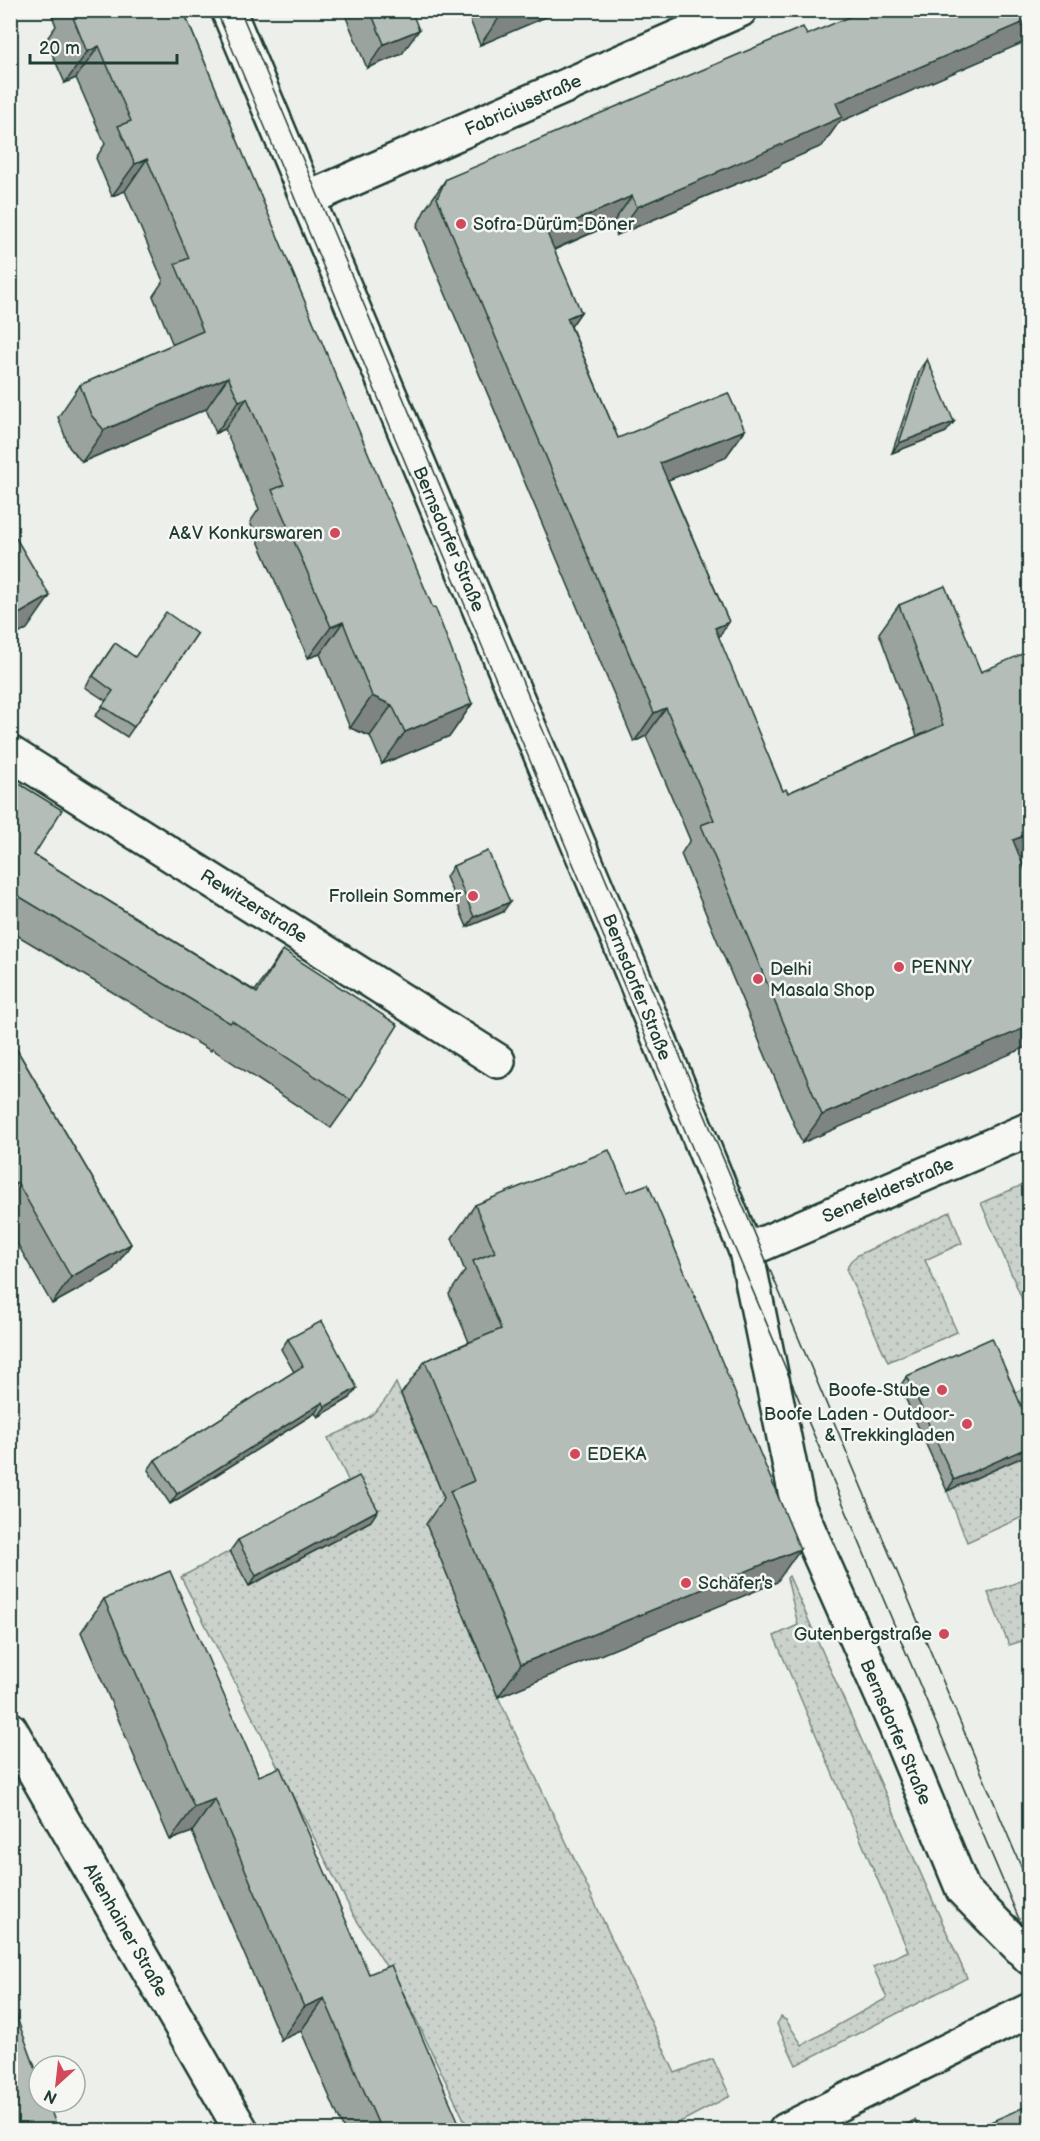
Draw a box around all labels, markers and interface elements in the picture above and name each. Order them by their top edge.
scale bar [30,27,177,65]
text: 20 m [39,38,80,59]
street label: Fabriciusstraße [462,70,585,141]
place label: Sofra-Dürüm-Döner [473,214,635,235]
marker: Sofra-Dürüm-Döner [454,217,468,231]
street label: Bernsdorfer Straße [408,463,489,615]
place label: A&V Konkurswaren [169,523,323,544]
marker: A&V Konkurswaren [328,526,342,540]
street label: Rewitzerstraße [196,865,311,948]
place label: Frollein Sommer [328,886,461,907]
marker: Frollein Sommer [466,889,480,903]
street label: Bernsdorfer Straße [598,911,676,1064]
place label: PENNY [911,957,972,978]
place label: Delhi Masala Shop [770,959,875,1001]
marker: PENNY [892,960,906,974]
marker: Delhi Masala Shop [751,972,765,986]
street label: Senefelderstraße [819,1153,957,1228]
place label: Boofe-Stube [828,1380,930,1401]
marker: Boofe-Stube [935,1383,949,1397]
place label: Boofe Laden - Outdoor- & Trekkingladen [764,1404,955,1446]
marker: Boofe Laden - Outdoor- & Trekkingladen [960,1417,974,1431]
place label: EDEKA [587,1444,646,1465]
marker: EDEKA [568,1447,582,1461]
place label: Schäfer's [698,1573,773,1594]
marker: Schäfer's [679,1576,693,1590]
place label: Gutenbergstraße [794,1624,932,1645]
marker: Gutenbergstraße [937,1627,951,1641]
street label: Bernsdorfer Straße [855,1656,936,1808]
street label: Altenhainer Straße [79,1860,172,2001]
north arrow [27,2054,87,2114]
text: N [41,2085,61,2107]

